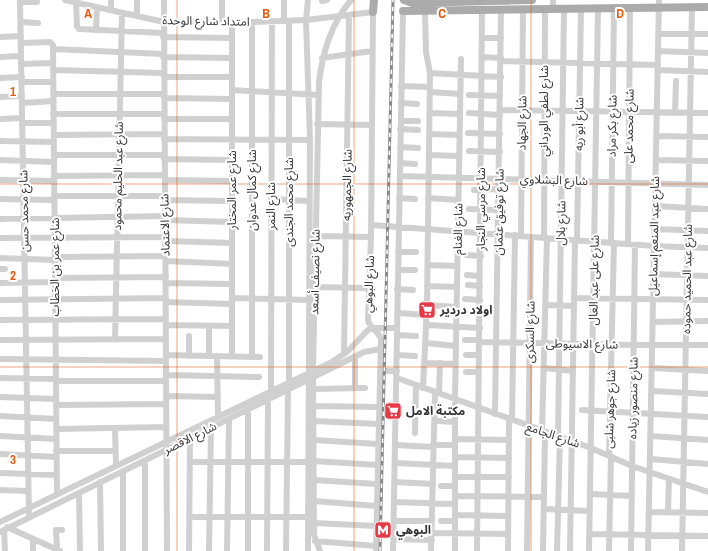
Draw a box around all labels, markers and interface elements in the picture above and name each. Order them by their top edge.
text: A [84,5,92,22]
text: B [262,5,270,22]
text: C [438,5,446,22]
text: D [616,5,624,22]
street label: امتداد شارع الوحدة [162,12,250,31]
street label: شارع لطفي الورداني [536,65,554,157]
text: 1 [10,83,16,100]
street label: شارع محمد على [620,89,639,163]
street label: شارع الجهاد [514,95,531,151]
street label: شارع بكر مراد [603,95,622,157]
street label: شارع أبو ريه [571,97,588,151]
street label: شارع عبد الحليم محمود [109,121,128,231]
street label: شارع كمال عدوان [244,149,261,231]
street label: شارع الجمهوريه [338,149,357,221]
street label: شارع عمر المختار [224,150,241,231]
street label: شارع محمد الجندى [281,157,298,247]
street label: شارع مرسي النجار [473,167,491,252]
street label: شارع توفيق عثمان [490,168,509,256]
street label: شارع محمد حسن [15,170,34,252]
street label: شارع البشلاوي [520,171,588,191]
street label: شارع عبد المنعم إسماعيل [645,176,664,296]
street label: شارع النمر [263,182,280,231]
street label: شارع الاعتماد [156,194,175,256]
street label: شارع بلال [553,200,570,246]
street label: شارع الغنام [450,203,467,255]
street label: شارع عمر بن الخطاب [47,218,64,316]
street label: شارع عبد الحميد حموده [678,224,697,334]
street label: شارع نصيف أسعد [306,229,325,315]
street label: شارع على عبد العال [585,235,604,325]
street label: شارع البوهي [360,255,380,313]
text: 2 [10,267,16,284]
supermarket icon: اولاد دردير [417,300,437,320]
street label: شارع السكرى [521,301,540,363]
place label: اولاد دردير [439,302,492,318]
street label: شارع الاسيوطى [546,335,618,354]
street label: شارع منصور زياده [624,357,643,439]
street label: شارع جوهر شلبى [601,369,620,449]
supermarket icon: مكتبة الامل [383,401,403,421]
place label: مكتبة الامل [406,403,465,419]
street label: شارع الاقصر [160,418,220,459]
street label: شارع الجامع [524,418,582,453]
text: 3 [10,451,16,468]
metro station icon: البوهي [373,520,393,540]
place label: البوهي [396,522,431,540]

